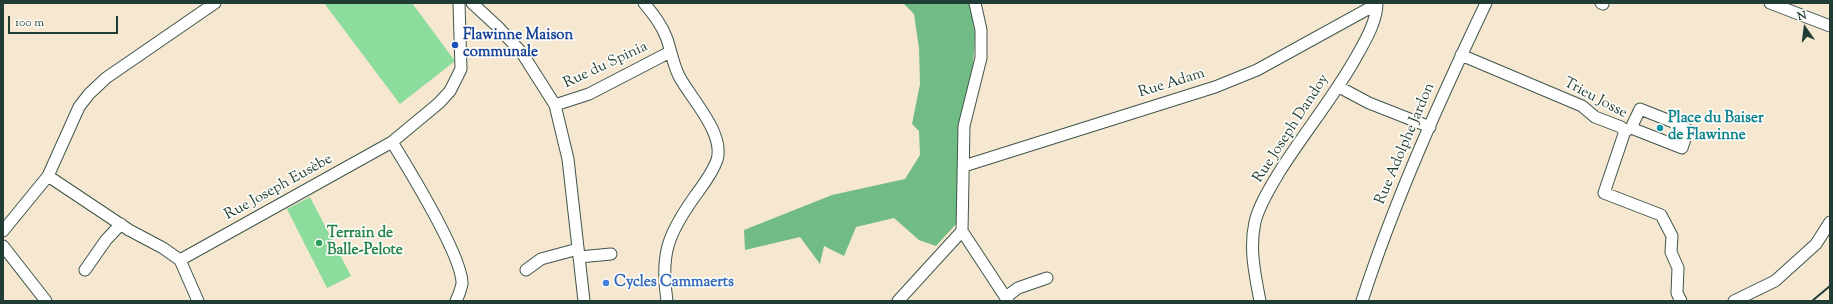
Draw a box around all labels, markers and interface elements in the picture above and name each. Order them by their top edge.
scale bar [10,8,120,34]
north arrow [1785,8,1825,48]
text: N [1796,8,1808,25]
text: 100 m [15,14,44,32]
place label: Flawinne Maison communale [463,27,573,62]
street label: Rue du Spinia [561,39,651,93]
marker: Flawinne Maison communale [450,40,460,50]
street label: Rue Adam [1137,65,1207,103]
street label: Rue Joseph Dandoy [1250,71,1334,187]
street label: Trieu Josse [1560,75,1630,123]
street label: Rue Adolphe Jardon [1372,81,1440,207]
place label: Place du Baiser de Flawinne [1668,110,1764,145]
marker: Place du Baiser de Flawinne [1655,123,1665,133]
street label: Rue Joseph Eusèbe [222,151,336,225]
place label: Terrain de Balle-Pelote [327,225,403,260]
marker: Terrain de Balle-Pelote [314,238,324,248]
place label: Cycles Cammaerts [614,274,734,292]
marker: Cycles Cammaerts [601,278,611,288]

